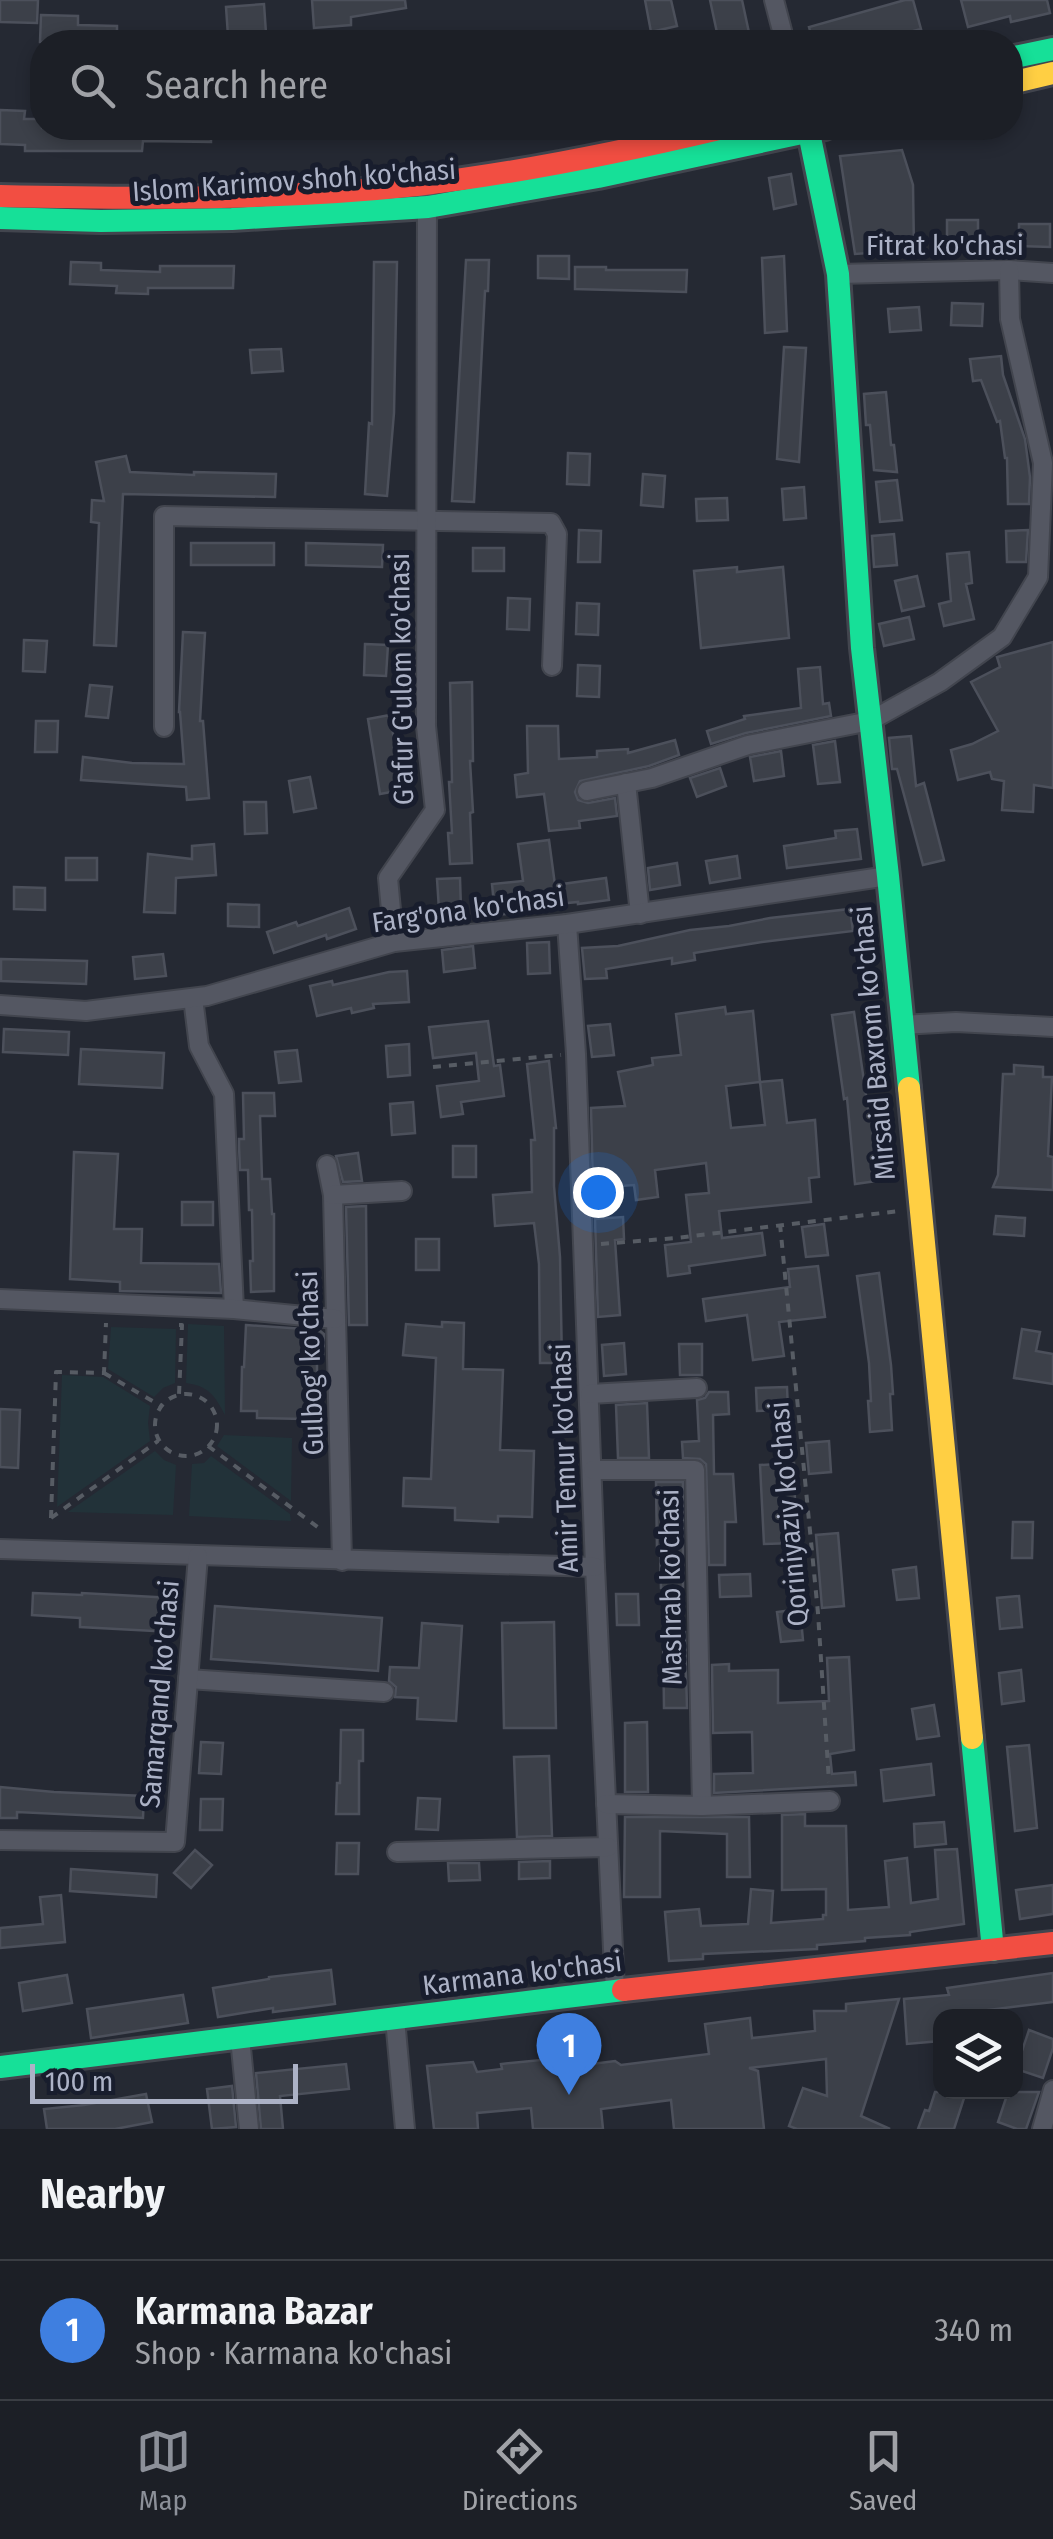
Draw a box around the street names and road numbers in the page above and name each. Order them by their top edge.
street label: Islom Karimov shoh ko'chasi [131,153,457,208]
street label: Fitrat ko'chasi [866,229,1024,262]
street label: G'afur G'ulom ko'chasi [383,553,420,805]
street label: Farg'ona ko'chasi [370,880,566,939]
street label: Mirsaid Baxrom ko'chasi [845,904,902,1182]
street label: Gulbog' ko'chasi [291,1270,330,1456]
street label: Amir Temur ko'chasi [544,1343,585,1573]
street label: Qoriniyaziy ko'chasi [762,1400,815,1628]
street label: Mashrab ko'chasi [652,1489,689,1685]
street label: Samarqand ko'chasi [133,1579,186,1809]
street label: Karmana ko'chasi [421,1945,623,2002]

